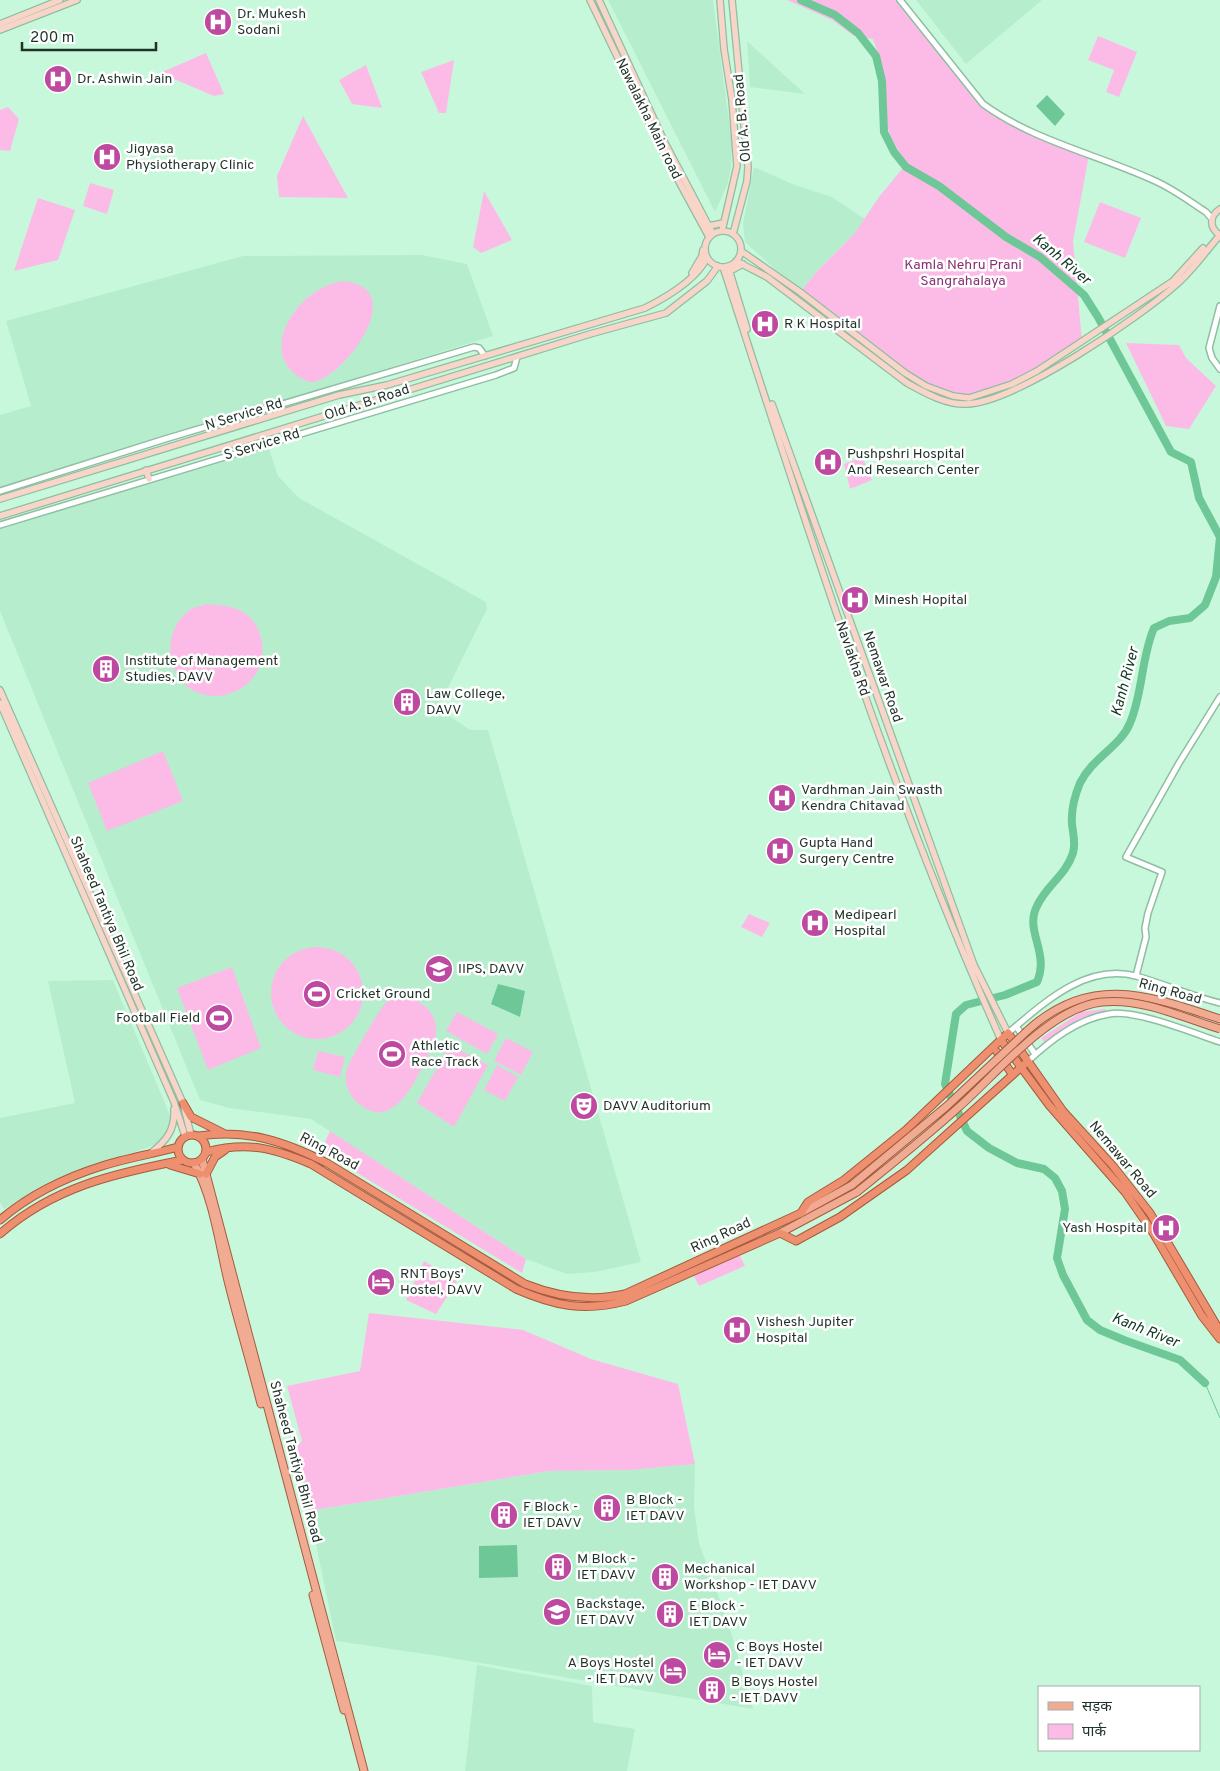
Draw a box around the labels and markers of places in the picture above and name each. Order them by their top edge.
place label: Dr. Mukesh Sodani [237,6,306,39]
hospital icon: Dr. Mukesh Sodani [203,7,233,37]
hospital icon: Dr. Ashwin Jain [43,64,73,94]
place label: Dr. Ashwin Jain [77,71,172,88]
place label: Jigyasa Physiotherapy Clinic [126,141,254,174]
hospital icon: Jigyasa Physiotherapy Clinic [92,142,122,172]
hospital icon: R K Hospital [750,309,780,339]
place label: R K Hospital [784,316,861,333]
place label: Pushpshri Hospital And Research Center [847,446,980,479]
hospital icon: Pushpshri Hospital And Research Center [813,447,843,477]
hospital icon: Minesh Hopital [840,585,870,615]
place label: Minesh Hopital [874,592,967,609]
place label: Institute of Management Studies, DAVV [125,653,278,686]
building icon: Institute of Management Studies, DAVV [91,654,121,684]
place label: Law College, DAVV [426,686,505,719]
building icon: Law College, DAVV [392,687,422,717]
place label: Vardhman Jain Swasth Kendra Chitavad [801,782,943,815]
hospital icon: Vardhman Jain Swasth Kendra Chitavad [767,783,797,813]
place label: Gupta Hand Surgery Centre [799,835,894,868]
hospital icon: Gupta Hand Surgery Centre [765,836,795,866]
place label: Medipearl Hospital [834,907,897,940]
hospital icon: Medipearl Hospital [800,908,830,938]
school or university icon: IIPS, DAVV [424,954,454,984]
place label: IIPS, DAVV [458,961,524,978]
sports icon: Cricket Ground [302,979,332,1009]
place label: Cricket Ground [336,986,430,1003]
sports icon: Football Field [204,1003,234,1033]
place label: Football Field [116,1010,200,1027]
place label: Athletic Race Track [411,1038,479,1071]
sports icon: Athletic Race Track [377,1039,407,1069]
theatre icon: DAVV Auditorium [569,1091,599,1121]
place label: DAVV Auditorium [603,1098,711,1115]
hospital icon: Yash Hospital [1151,1213,1181,1243]
place label: Yash Hospital [1062,1220,1147,1237]
place label: RNT Boys' Hostel, DAVV [400,1266,482,1299]
hotel icon: RNT Boys' Hostel, DAVV [366,1267,396,1297]
place label: Vishesh Jupiter Hospital [756,1314,854,1347]
hospital icon: Vishesh Jupiter Hospital [722,1315,752,1345]
place label: B Block - IET DAVV [626,1492,685,1525]
building icon: B Block - IET DAVV [592,1493,622,1523]
place label: F Block - IET DAVV [523,1499,582,1532]
building icon: F Block - IET DAVV [489,1500,519,1530]
place label: M Block - IET DAVV [577,1551,636,1584]
building icon: M Block - IET DAVV [543,1552,573,1582]
place label: Mechanical Workshop - IET DAVV [684,1561,817,1594]
building icon: Mechanical Workshop - IET DAVV [650,1562,680,1592]
place label: Backstage, IET DAVV [576,1596,645,1629]
school or university icon: Backstage, IET DAVV [542,1597,572,1627]
place label: E Block - IET DAVV [689,1598,748,1631]
building icon: E Block - IET DAVV [655,1599,685,1629]
place label: C Boys Hostel - IET DAVV [736,1639,823,1672]
hotel icon: C Boys Hostel - IET DAVV [702,1640,732,1670]
place label: A Boys Hostel - IET DAVV [567,1655,654,1688]
hotel icon: A Boys Hostel - IET DAVV [658,1656,688,1686]
place label: B Boys Hostel - IET DAVV [731,1674,818,1707]
building icon: B Boys Hostel - IET DAVV [697,1675,727,1705]

